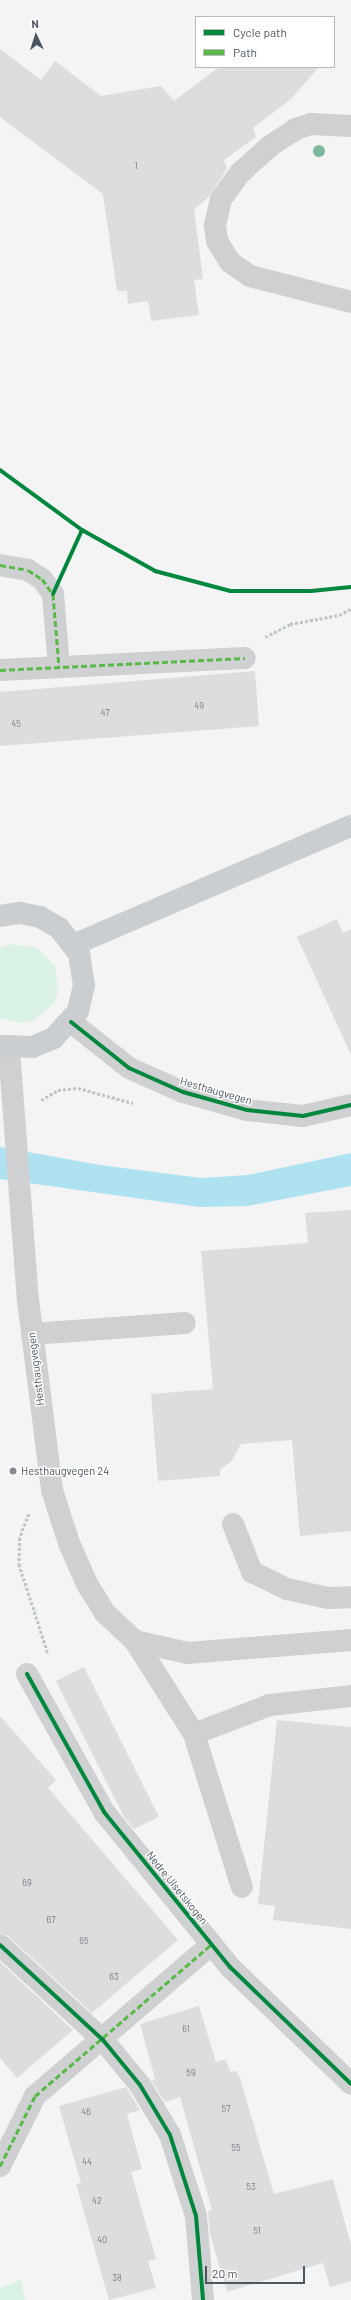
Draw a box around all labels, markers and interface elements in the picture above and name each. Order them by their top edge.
north arrow [16,16,56,56]
legend [195,16,335,68]
text: N [31,17,39,30]
text: Cycle path [233,25,287,39]
text: Path [233,45,257,59]
house number: 1 [134,161,138,171]
house number: 49 [194,701,204,711]
house number: 47 [101,708,109,718]
house number: 45 [11,719,21,729]
street label: Hesthaugvegen [179,1074,253,1108]
street label: Hesthaugvegen [25,1331,47,1407]
place label: Hesthaugvegen 24 [21,1464,109,1478]
marker: Hesthaugvegen 24 [8,1466,18,1476]
street label: Nedre Ulsetskogen [143,1849,211,1927]
house number: 69 [22,1878,32,1888]
house number: 67 [47,1915,55,1925]
house number: 65 [79,1936,89,1946]
house number: 63 [109,1972,119,1982]
house number: 61 [182,2024,190,2034]
house number: 59 [186,2068,196,2078]
house number: 57 [222,2104,230,2114]
house number: 46 [81,2107,91,2117]
house number: 55 [231,2143,241,2153]
house number: 44 [82,2157,92,2167]
house number: 53 [246,2182,256,2192]
house number: 42 [92,2196,102,2206]
house number: 51 [253,2226,261,2236]
house number: 40 [97,2235,107,2245]
scale bar [207,2258,307,2284]
text: 20 m [212,2266,238,2280]
house number: 38 [112,2273,122,2283]

